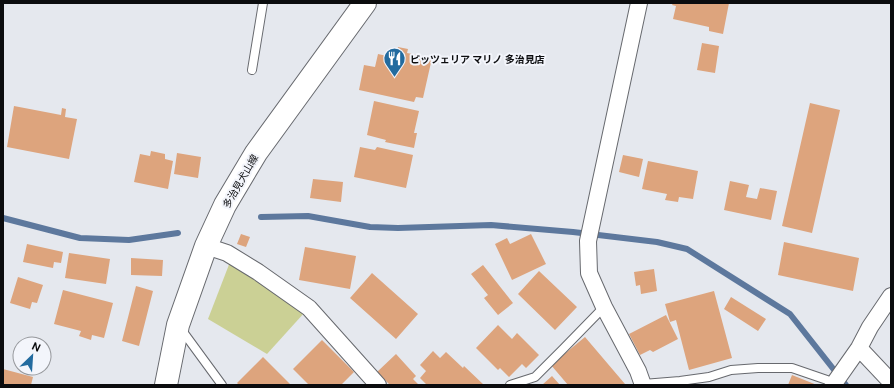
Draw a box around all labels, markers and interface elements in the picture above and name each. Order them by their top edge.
restaurant icon: ピッツェリア マリノ 多治見店 [381,46,407,79]
place label: ピッツェリア マリノ 多治見店 [410,53,545,66]
street label: 多治見犬山線 [220,152,261,210]
north arrow [12,336,52,376]
text: N [30,339,43,355]

